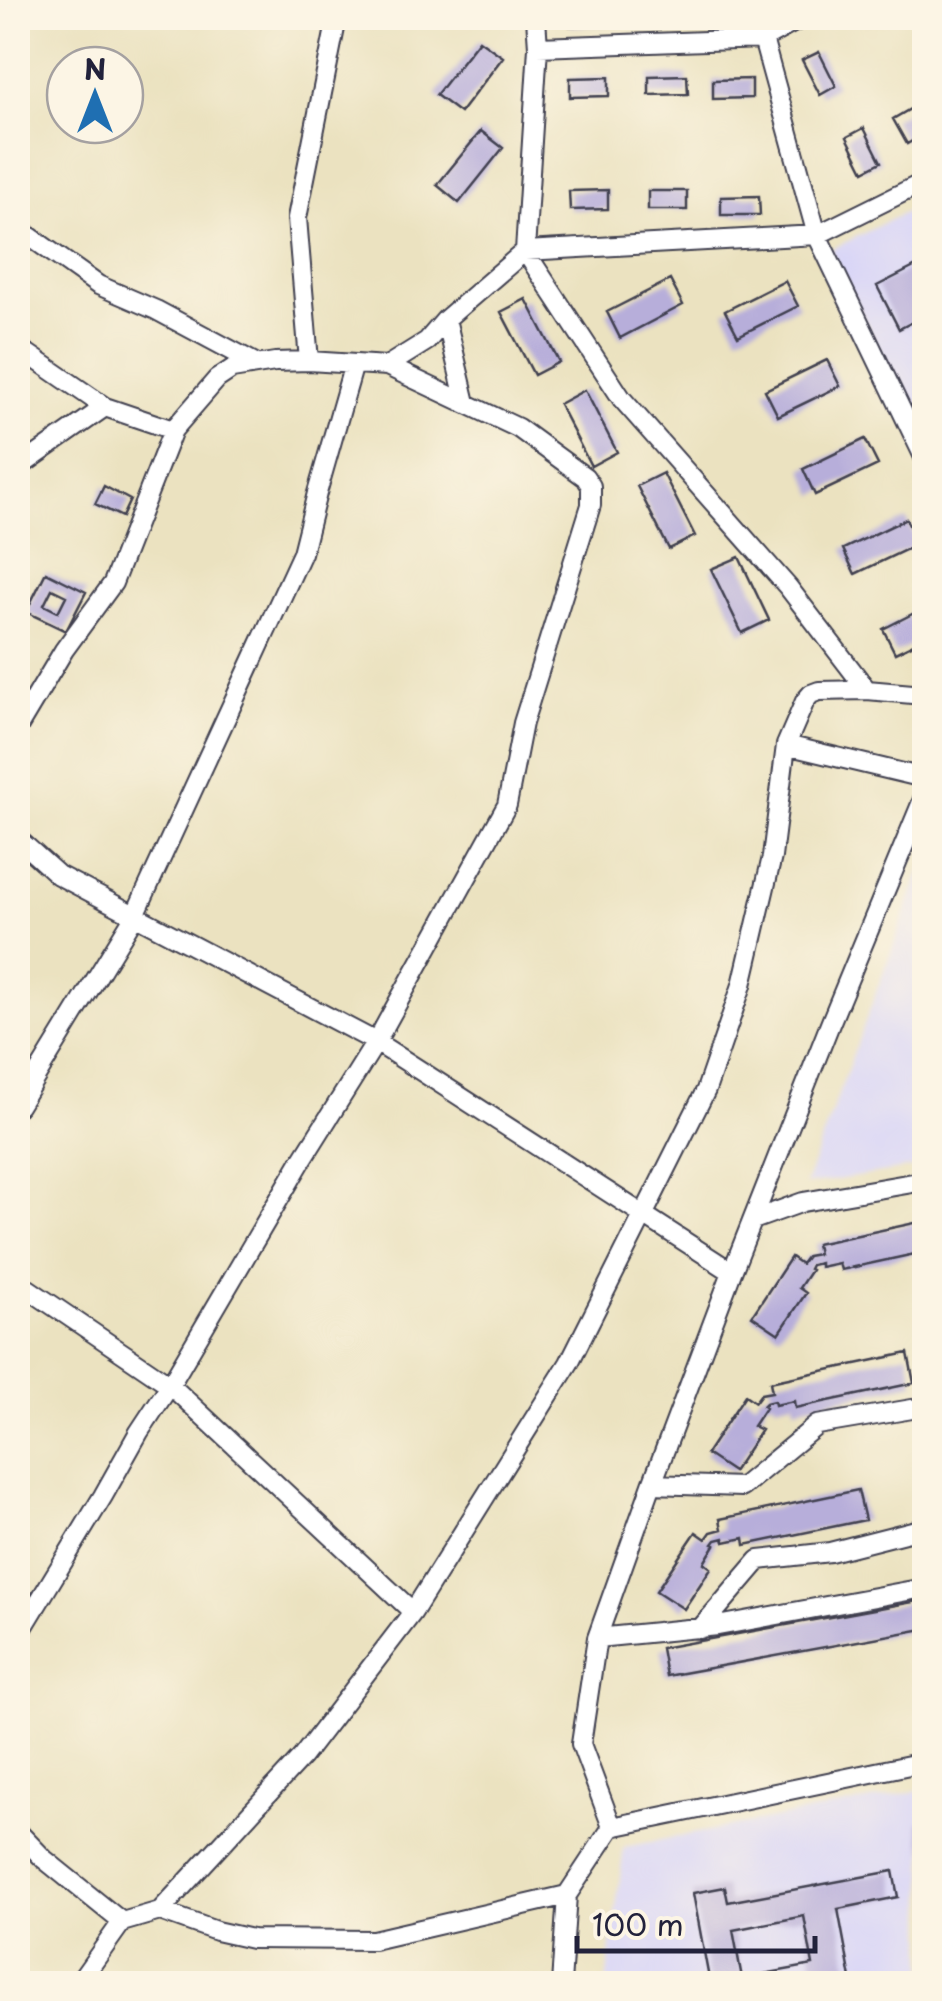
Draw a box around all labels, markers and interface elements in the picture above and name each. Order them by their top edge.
north arrow [45,45,145,145]
text: N [84,47,106,90]
scale bar [577,1891,814,1953]
text: 100 m [592,1901,684,1946]

